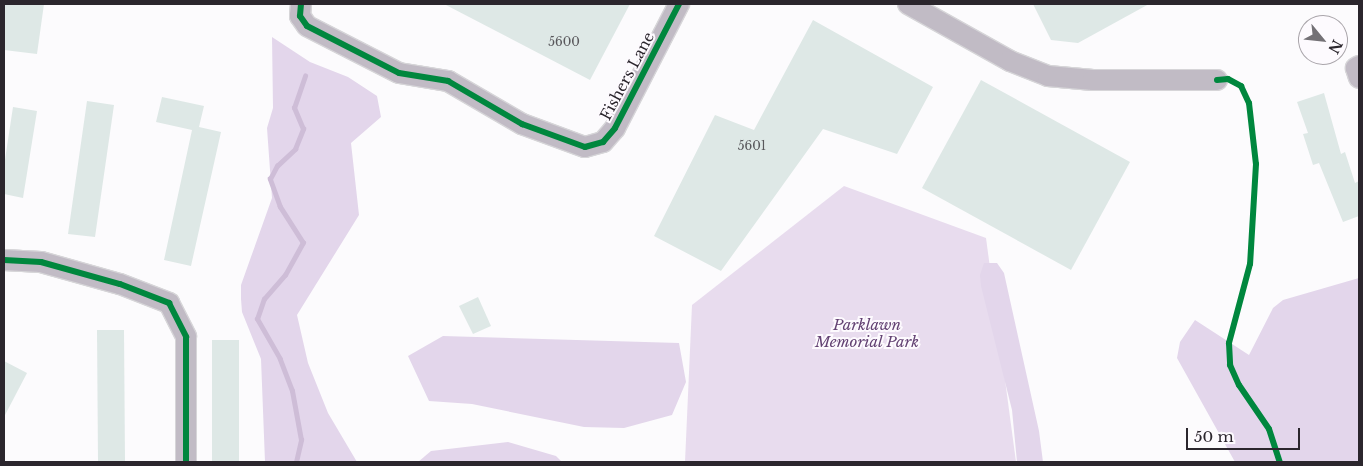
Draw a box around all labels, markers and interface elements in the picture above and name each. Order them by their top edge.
north arrow [1298,15,1348,65]
street label: Fishers Lane [596,29,658,123]
house number: 5600 [548,35,580,49]
text: N [1324,37,1346,57]
house number: 5601 [738,139,766,153]
park label: Parklawn Memorial Park [815,315,919,350]
scale bar [1188,418,1302,450]
text: 50 m [1194,427,1234,446]

